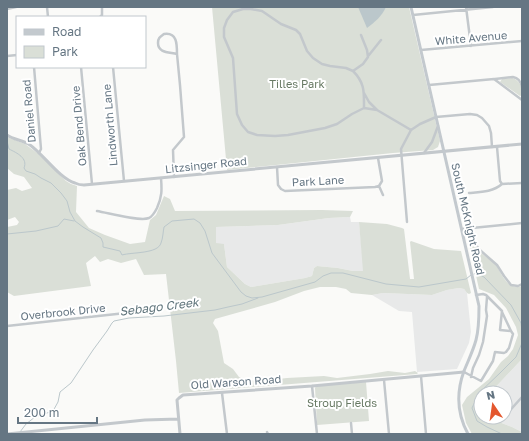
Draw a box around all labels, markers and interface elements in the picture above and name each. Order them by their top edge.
legend [16,16,146,68]
text: Road [52,24,81,39]
street label: White Avenue [434,28,508,47]
text: Park [52,44,78,59]
park label: Tilles Park [269,77,325,90]
street label: Daniel Road [19,79,38,143]
street label: Lindworth Lane [99,83,120,167]
street label: Oak Bend Drive [69,85,88,167]
street label: Litzsinger Road [164,154,247,175]
street label: South McKnight Road [449,162,488,276]
street label: Park Lane [292,173,344,188]
water label: Sebago Creek [118,294,201,319]
street label: Overbrook Drive [20,301,106,322]
street label: Old Warson Road [190,372,282,391]
north arrow [473,385,513,425]
text: N [485,387,496,402]
park label: Stroup Fields [307,396,377,409]
scale bar [18,399,97,425]
text: 200 m [24,405,59,420]

